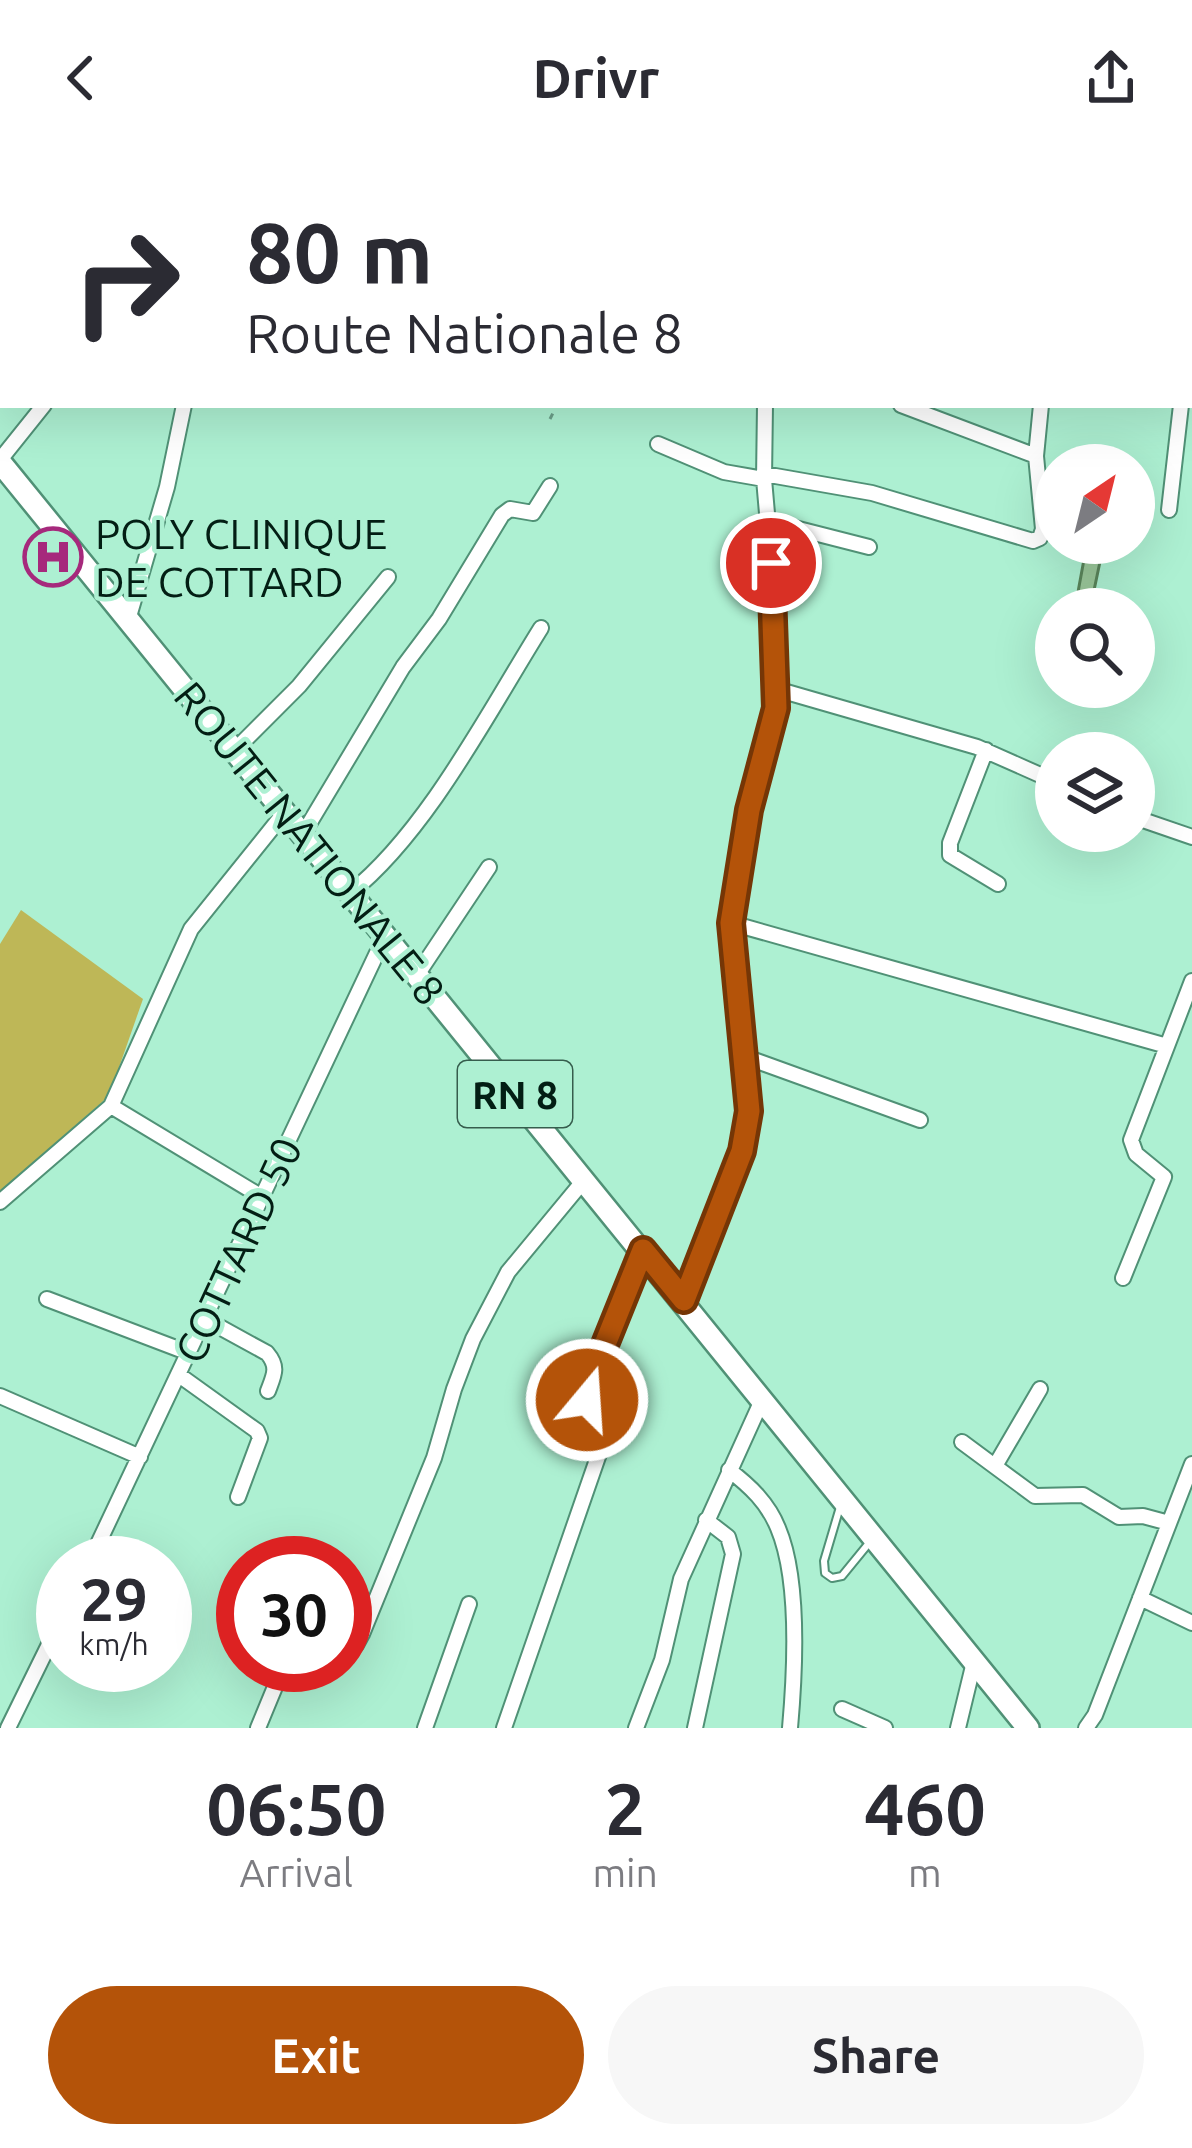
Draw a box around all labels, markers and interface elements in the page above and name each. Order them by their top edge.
icon: back [48,45,114,111]
icon: share [1078,45,1144,111]
text: Drivr [533,48,659,108]
icon: right [48,204,204,360]
text: 80 m [246,205,433,299]
text: Route Nationale 8 [246,303,683,363]
north arrow [1035,444,1155,564]
map controls [1035,444,1155,852]
place label: POLY CLINIQUE DE COTTARD [95,510,387,605]
pin [720,512,822,614]
hospital icon: POLY CLINIQUE DE COTTARD [22,526,84,588]
icon: arrive [738,530,804,596]
button: search [1035,588,1155,708]
street label: ROUTE NATIONALE 8 [166,672,454,1014]
button: layers [1035,732,1155,852]
road number: RN 8 [458,1061,572,1127]
street label: COTTARD 50 [165,1130,311,1370]
position arrow [524,1337,650,1463]
speed limit sign: 30 [216,1536,372,1692]
text: 29 [80,1565,148,1632]
text: km/h [79,1627,149,1661]
text: 06:50 [206,1768,386,1849]
text: 2 [605,1768,645,1849]
text: 460 [864,1768,986,1849]
text: Arrival [239,1851,353,1894]
text: min [592,1851,658,1894]
text: m [908,1851,942,1894]
button: Exit [48,1986,584,2124]
button: Share [608,1986,1144,2124]

